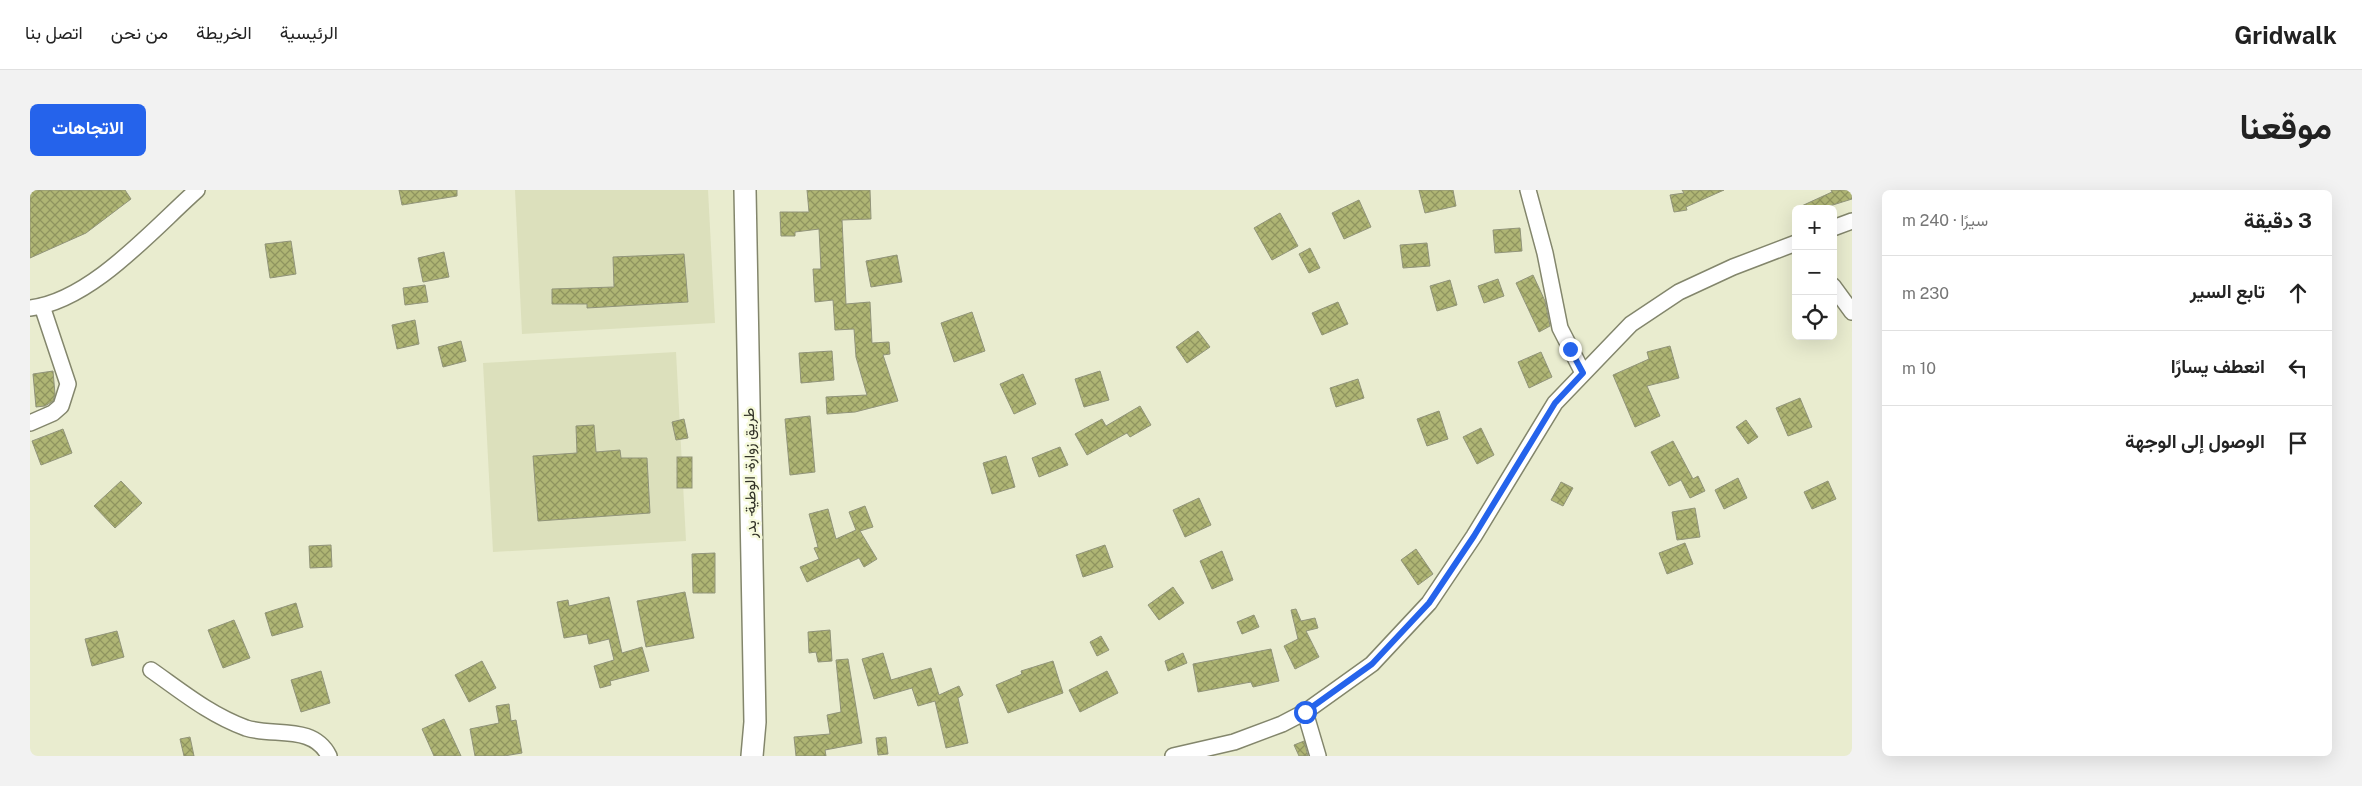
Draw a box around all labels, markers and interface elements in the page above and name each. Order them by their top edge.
text: Gridwalk [2234,21,2337,49]
text: اتصل بنا [25,22,83,43]
text: من نحن [111,22,168,43]
text: الخريطة [196,22,252,43]
text: الرئيسية [280,22,338,43]
button: الاتجاهات [30,104,146,156]
text: موقعنا [2239,106,2332,147]
map controls [1792,205,1837,340]
button: + [1792,205,1837,250]
text: 3 دقيقة [2244,208,2312,233]
text: سيرًا · 240 m [1902,211,1988,230]
button: − [1792,250,1837,295]
icon: ahead [2284,279,2312,307]
text: تابع السير [2190,280,2265,302]
text: 230 m [1902,284,1949,303]
button: locate [1792,295,1837,340]
route end [1559,338,1582,361]
icon: left [2284,354,2312,382]
text: انعطف يسارًا [2171,355,2265,377]
text: 10 m [1902,359,1936,378]
street label: طريق زوارة- الوطية- بدر [740,408,761,539]
icon: arrive [2284,429,2312,457]
text: الوصول إلى الوجهة [2125,430,2265,452]
route start [1294,701,1317,724]

